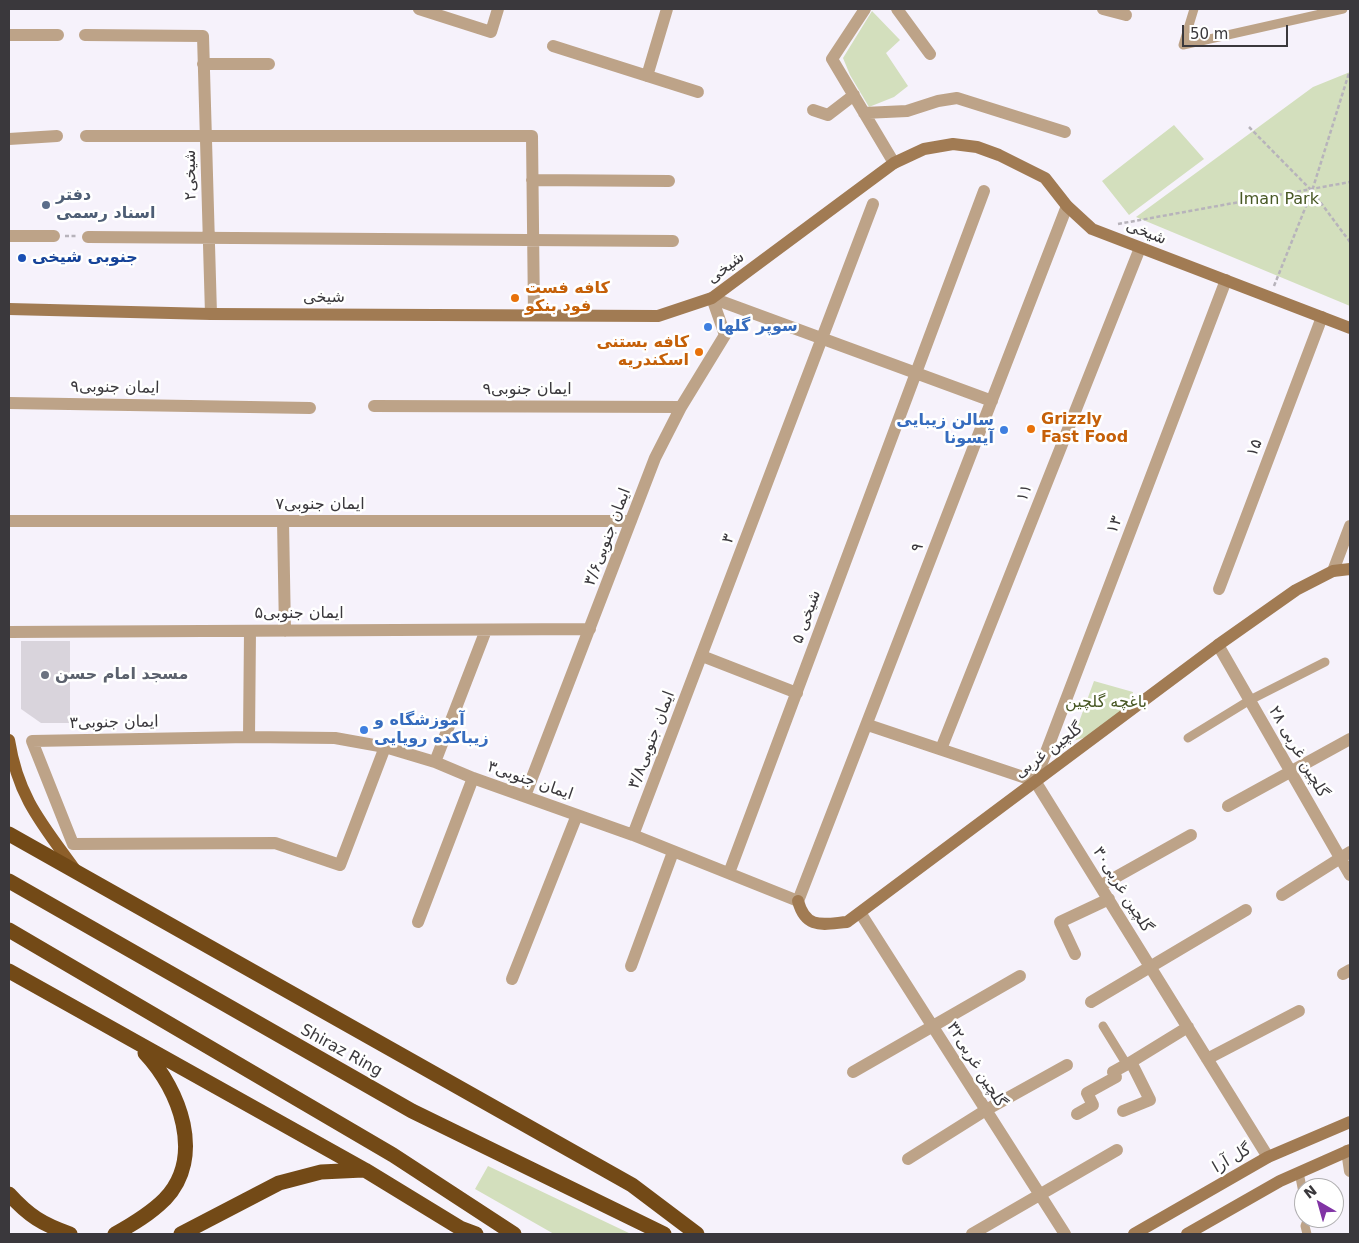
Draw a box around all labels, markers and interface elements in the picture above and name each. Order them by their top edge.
scale bar [1184,15,1290,47]
text: 50 m [1190,25,1228,43]
street label: شیخی۲ [181,150,201,200]
place label: دفتر اسناد رسمی [56,186,155,224]
park label: Iman Park [1239,190,1319,210]
marker: دفتر اسناد رسمی [40,199,52,211]
street label: شیخی [1123,217,1169,249]
place label: جنوبی شیخی [32,248,138,268]
street label: شیخی [703,248,749,288]
marker: جنوبی شیخی [16,252,28,264]
place label: کافه فست فود بنکو [525,279,610,317]
street label: شیخی [303,288,345,308]
marker: کافه فست فود بنکو [509,292,521,304]
place label: سوپر گلها [718,317,798,337]
marker: سوپر گلها [702,321,714,333]
place label: کافه بستنی اسکندریه [596,333,689,371]
marker: کافه بستنی اسکندریه [693,346,705,358]
street label: ایمان جنوبی۹ [70,378,160,398]
street label: ایمان جنوبی۹ [482,380,572,400]
place label: Grizzly Fast Food [1041,410,1128,448]
place label: سالن زیبایی آیسونا [896,411,994,449]
marker: Grizzly Fast Food [1025,423,1037,435]
marker: سالن زیبایی آیسونا [998,424,1010,436]
street label: ۱۵ [1243,437,1267,459]
street label: ۱۱ [1013,481,1037,505]
street label: ایمان جنوبی۳/۶ [581,485,635,589]
street label: ایمان جنوبی۷ [275,495,365,515]
street label: ۱۳ [1103,514,1127,536]
street label: ۳ [718,532,740,546]
street label: ۹ [907,541,929,555]
street label: شیخی ۵ [788,588,826,646]
street label: ایمان جنوبی۵ [254,604,344,624]
place label: مسجد امام حسن [55,665,188,685]
marker: مسجد امام حسن [39,669,51,681]
street label: ایمان جنوبی۳/۸ [625,688,679,792]
park label: باغچه گلچین [1065,693,1147,713]
street label: گلچین غربی ۲۸ [1264,703,1332,801]
place label: آموزشگاه و زیباکده رویایی [374,711,489,749]
street label: ایمان جنوبی۳ [69,713,159,733]
street label: گلچین غربی [1011,719,1087,783]
marker: آموزشگاه و زیباکده رویایی [358,724,370,736]
street label: ایمان جنوبی۳ [485,757,575,805]
street label: گلچین غربی۳۰ [1088,844,1156,936]
street label: گلچین غربی۳۲ [942,1019,1010,1111]
street label: Shiraz Ring [297,1021,385,1081]
street label: گل آرا [1209,1140,1255,1178]
north arrow [1294,1178,1344,1228]
text: N [1301,1182,1320,1202]

